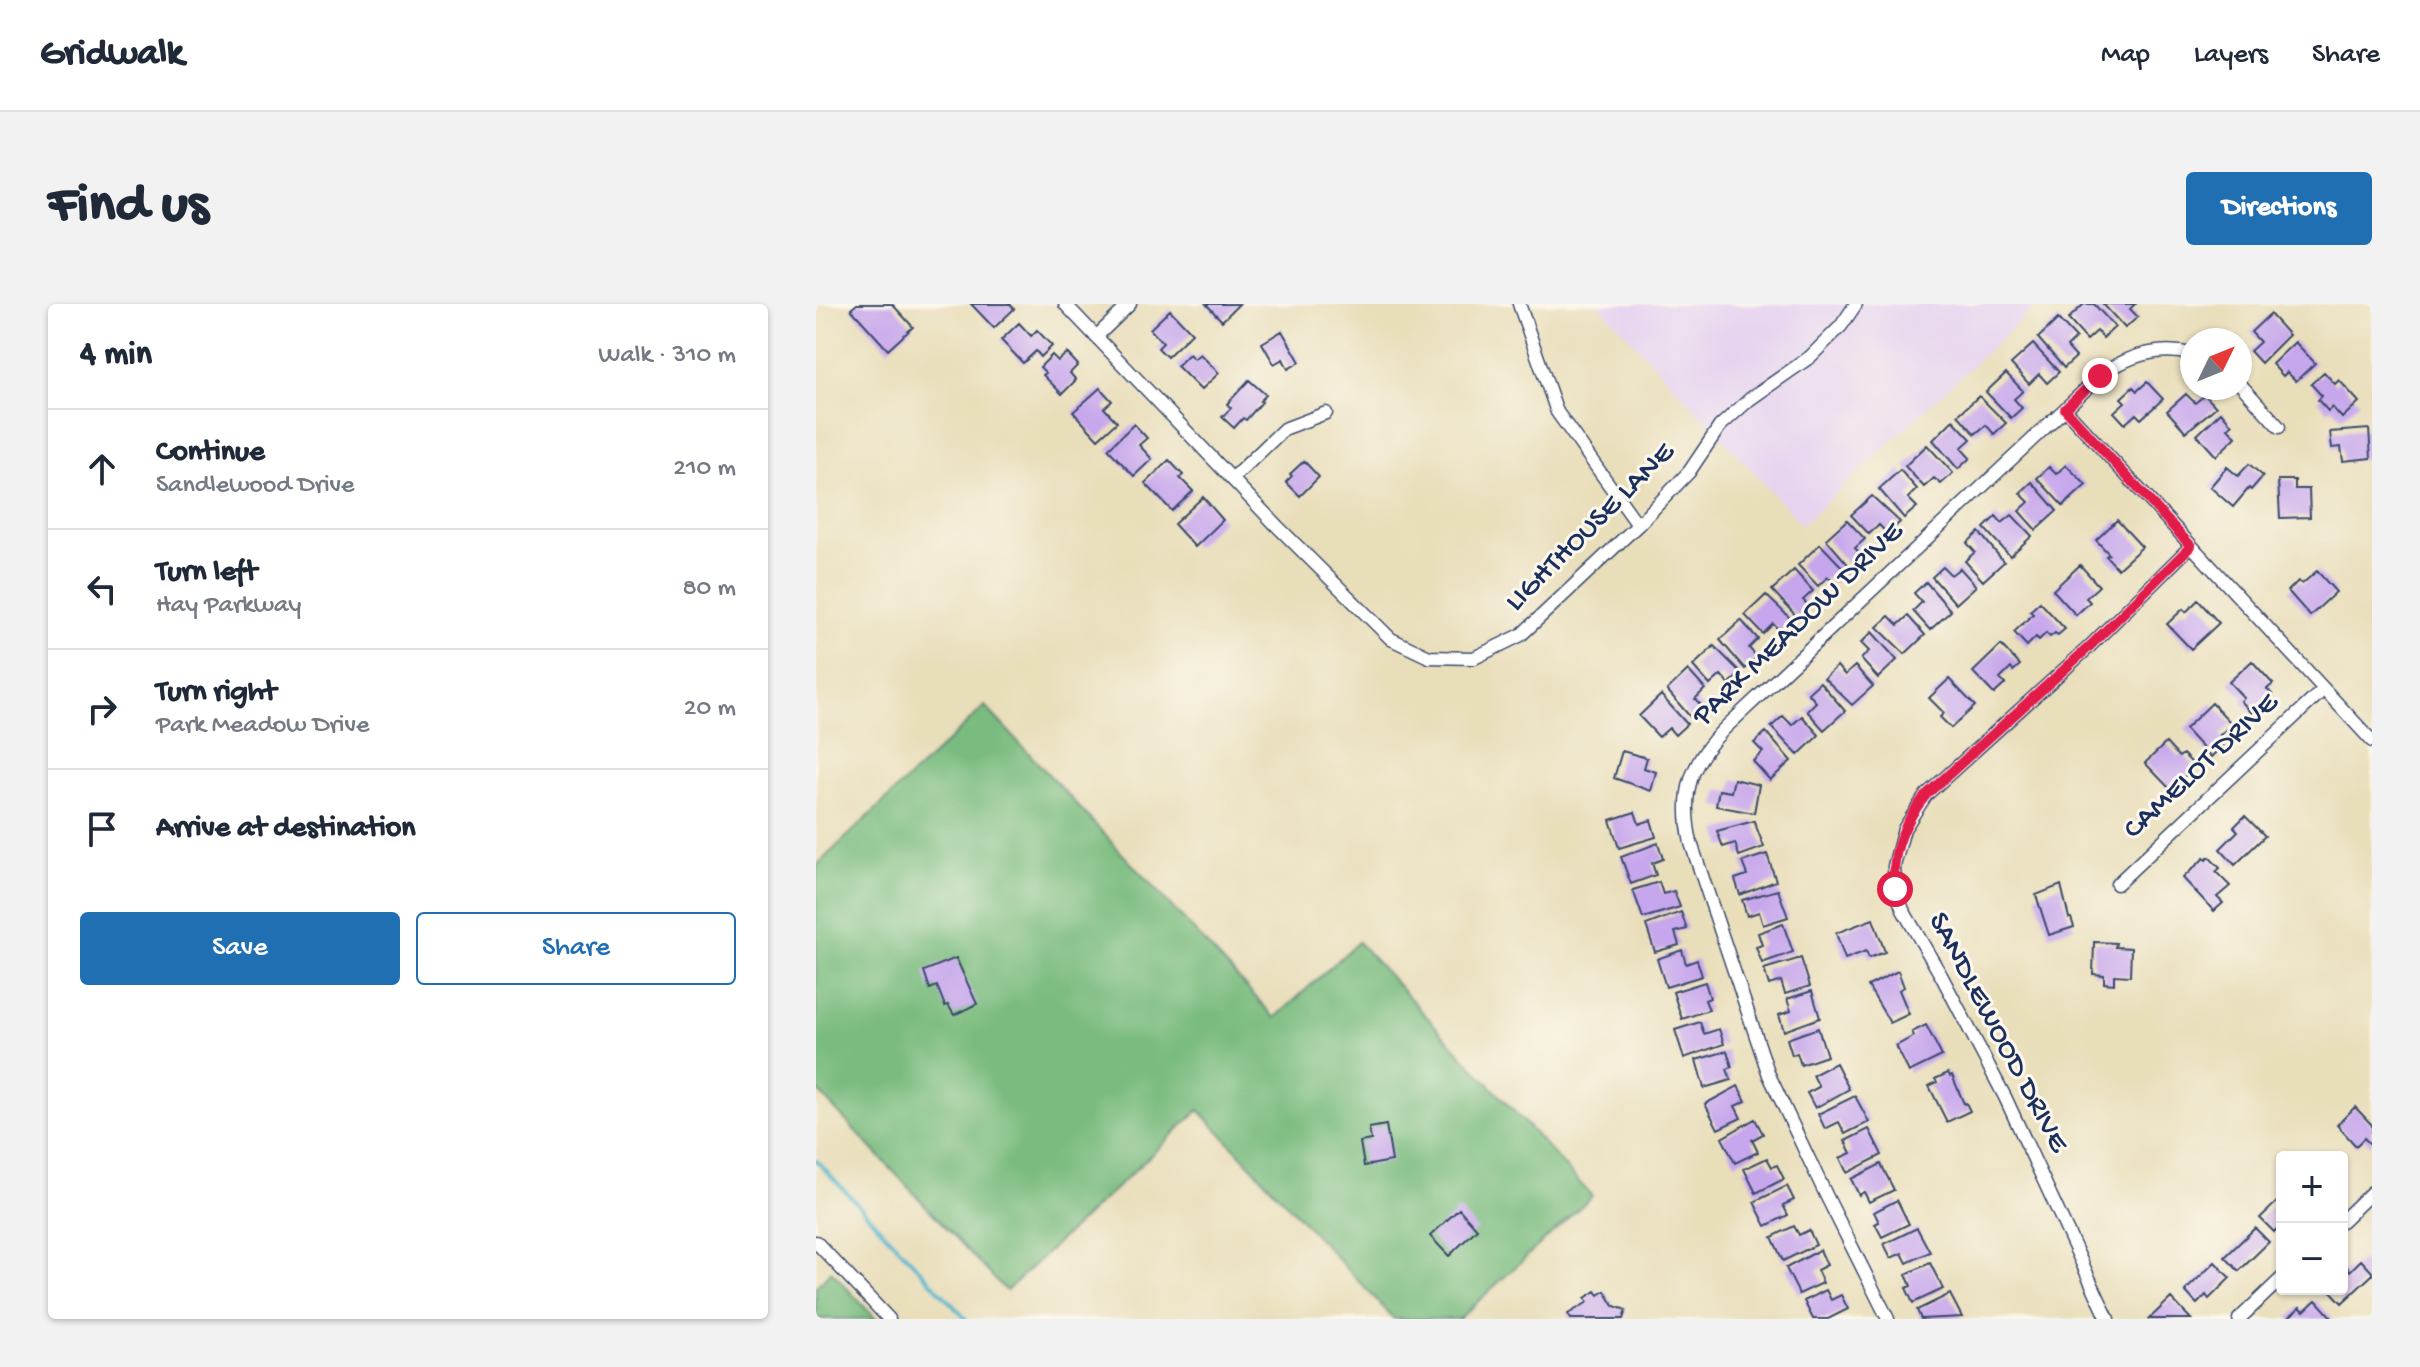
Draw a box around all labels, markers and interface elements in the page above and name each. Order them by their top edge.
text: Gridwalk [40,33,184,77]
text: Map [2101,39,2150,72]
text: Layers [2194,39,2268,72]
text: Share [2312,39,2380,72]
button: Directions [2186,172,2372,245]
text: Find us [48,175,208,241]
north arrow [2180,328,2252,400]
text: 4 min [80,336,152,376]
text: Walk · 310 m [598,341,736,372]
route end [2082,358,2118,394]
street label: LIGHTHOUSE LANE [1499,435,1684,620]
text: Continue [156,436,265,471]
icon: ahead [80,447,124,491]
text: 210 m [673,454,736,485]
text: Sandlewood Drive [156,471,354,502]
street label: PARK MEADOW DRIVE [1686,515,1912,735]
text: Turn left [156,556,257,591]
icon: left [80,567,124,611]
text: 80 m [682,574,736,605]
text: Hay Parkway [156,591,301,622]
text: Turn right [156,676,276,711]
street label: CAMELOT DRIVE [2117,685,2288,848]
icon: right [80,687,124,731]
text: 20 m [684,694,736,725]
text: Park Meadow Drive [156,711,369,742]
icon: arrive [80,807,124,851]
text: Arrive at destination [156,812,416,847]
route start [1877,871,1913,907]
street label: SANDLEWOOD DRIVE [1919,907,2076,1160]
button: Save [80,912,400,985]
button: Share [416,912,736,985]
map controls [2276,1151,2348,1295]
button: + [2276,1151,2348,1223]
button: − [2276,1223,2348,1295]

